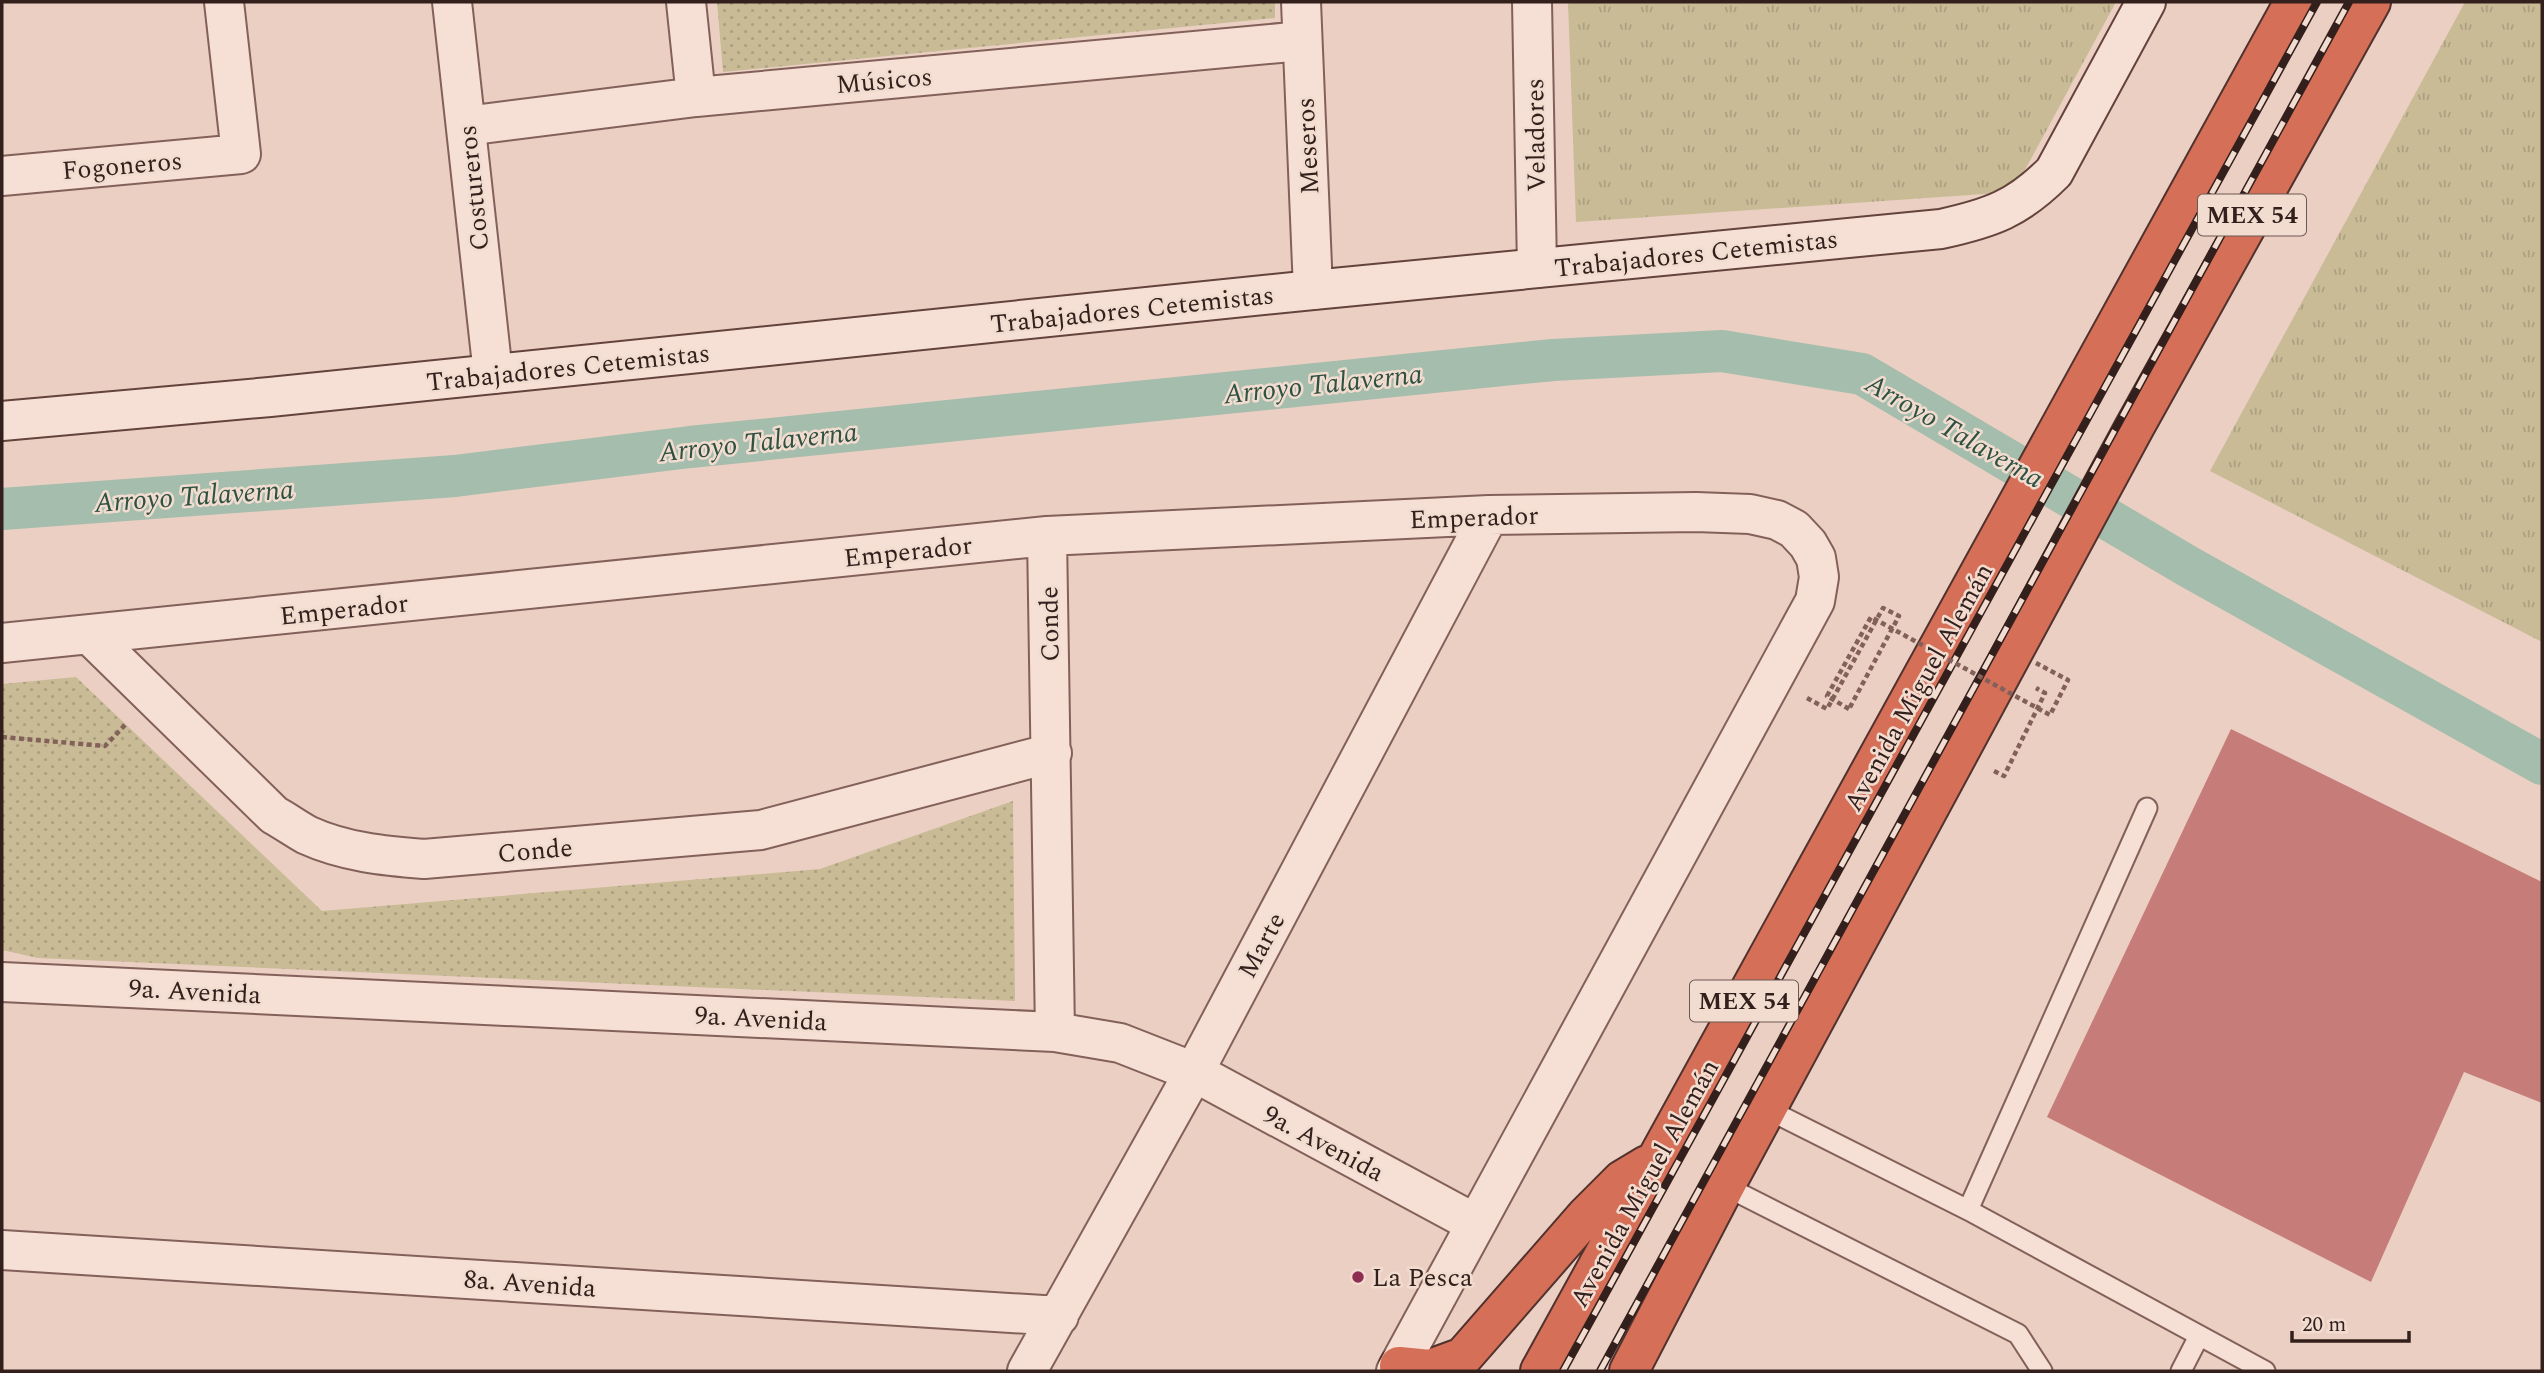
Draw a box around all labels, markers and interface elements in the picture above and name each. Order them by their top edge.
street label: Músicos [834,57,934,105]
street label: Veladores [1515,78,1557,192]
street label: Meseros [1285,96,1331,195]
street label: Costureros [448,123,500,253]
street label: Fogoneros [60,141,184,191]
road number: MEX 54 [2198,195,2306,236]
street label: Trabajadores Cetemistas [1552,219,1840,289]
street label: Trabajadores Cetemistas [988,275,1276,345]
street label: Trabajadores Cetemistas [424,333,712,403]
water label: Arroyo Talaverna [1221,353,1425,416]
water label: Arroyo Talaverna [1856,362,2052,500]
water label: Arroyo Talaverna [656,411,860,474]
water label: Arroyo Talaverna [92,468,295,525]
street label: Emperador [1409,496,1539,540]
street label: Emperador [842,525,974,579]
street label: Avenida Miguel Alemán [1834,556,2004,819]
street label: Emperador [278,583,410,637]
street label: Conde [1029,586,1071,662]
street label: Conde [496,828,574,874]
street label: Marte [1228,905,1296,986]
street label: 9a. Avenida [128,969,262,1015]
road number: MEX 54 [1690,981,1798,1021]
street label: 9a. Avenida [694,996,828,1042]
street label: Avenida Miguel Alemán [1560,1052,1730,1315]
street label: 9a. Avenida [1256,1095,1392,1193]
place label: La Pesca [1372,1258,1473,1298]
street label: 8a. Avenida [462,1259,598,1309]
marker: La Pesca [1350,1269,1366,1285]
scale bar [2292,1300,2409,1344]
text: 20 m [2302,1309,2346,1341]

